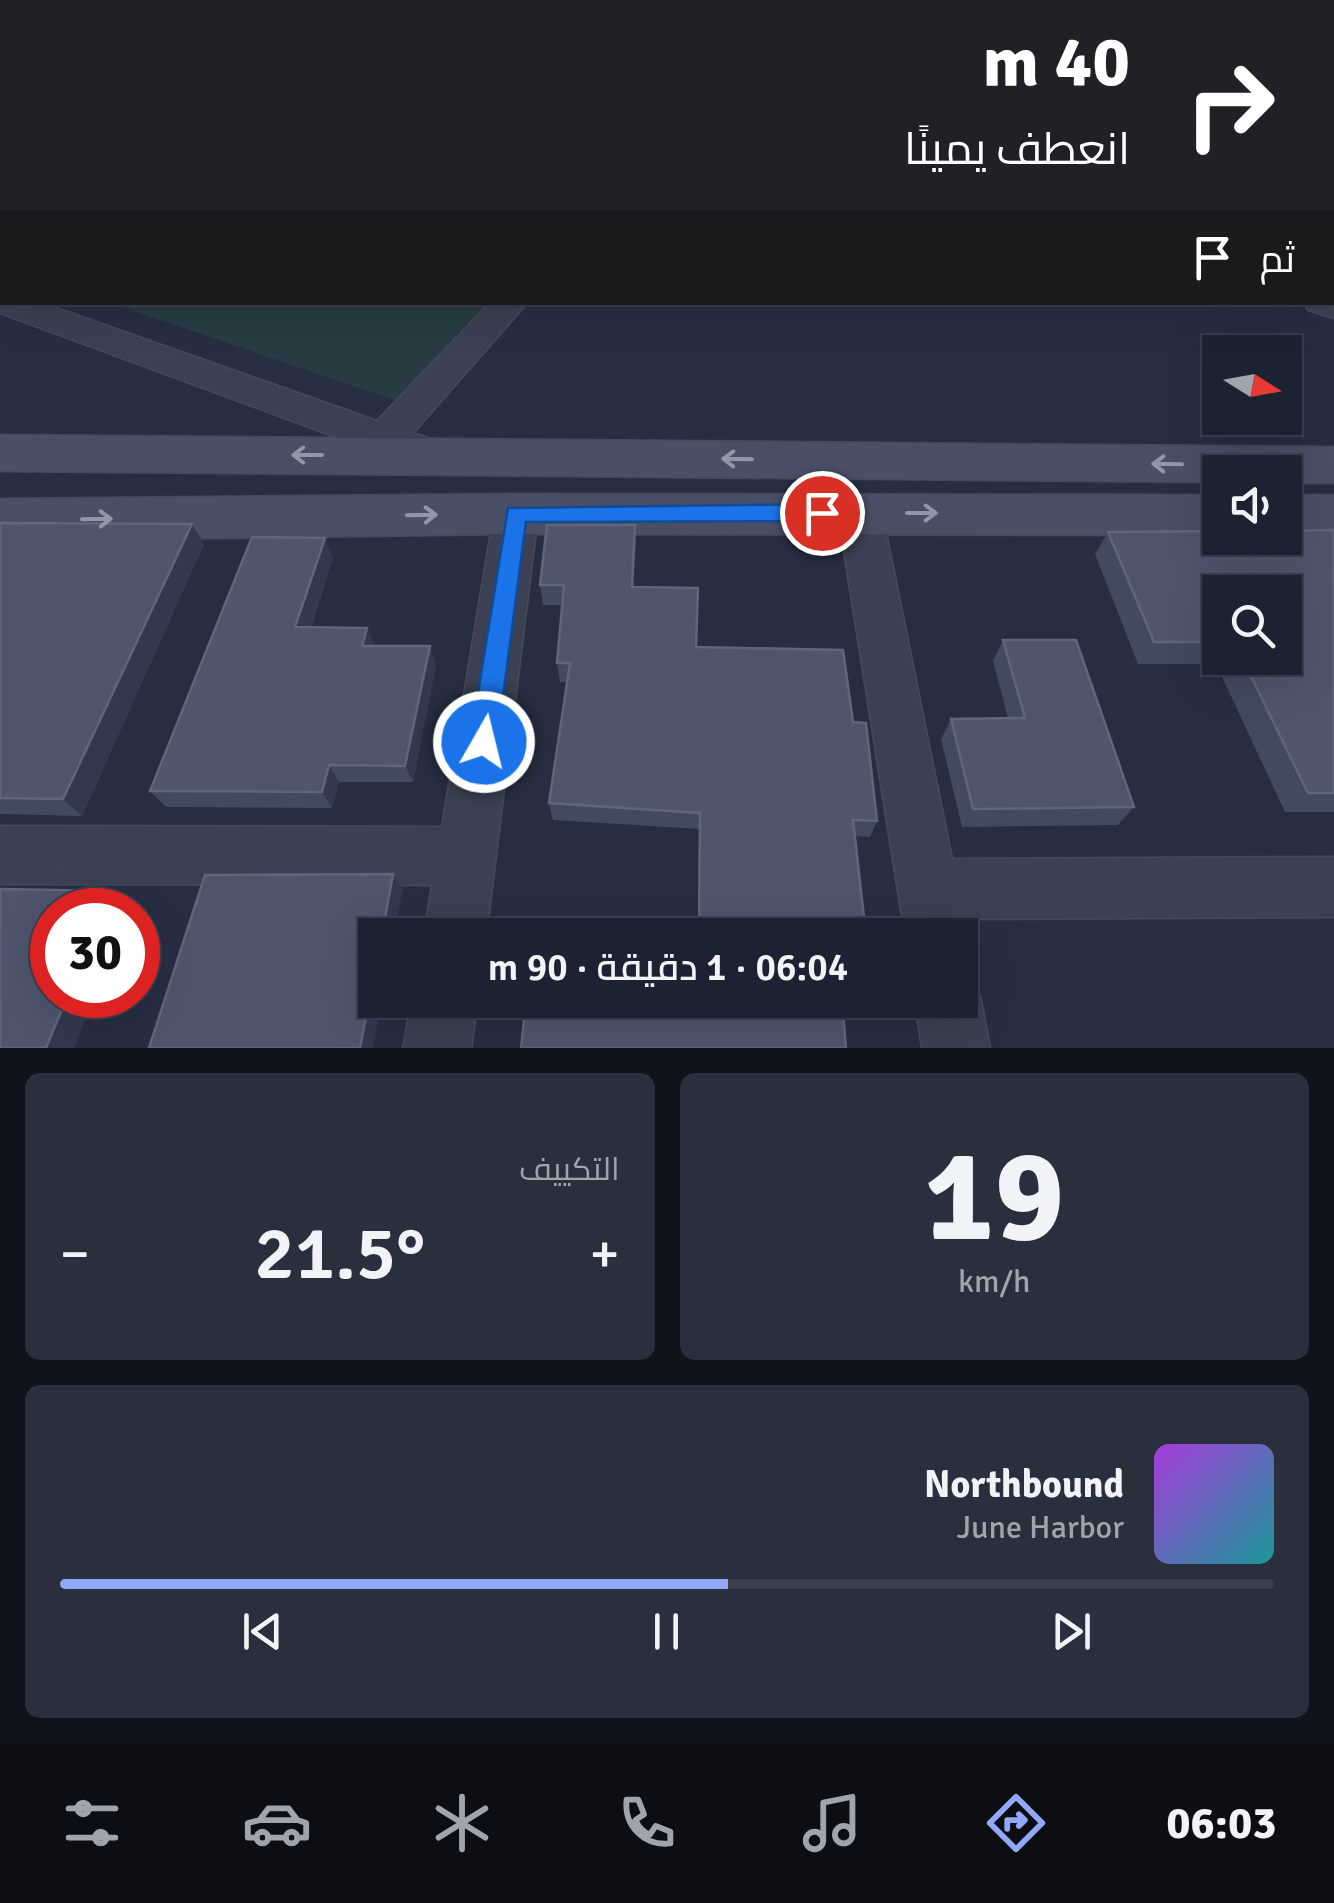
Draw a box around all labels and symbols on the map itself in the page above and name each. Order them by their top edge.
north arrow [1202,335,1302,435]
one-way arrow [291,446,324,464]
one-way arrow [721,450,754,468]
one-way arrow [1151,454,1184,474]
pin [780,471,865,556]
one-way arrow [906,504,938,522]
one-way arrow [406,506,438,524]
one-way arrow [81,509,113,528]
position arrow [432,690,536,794]
speed limit sign: 30 [30,888,160,1018]

